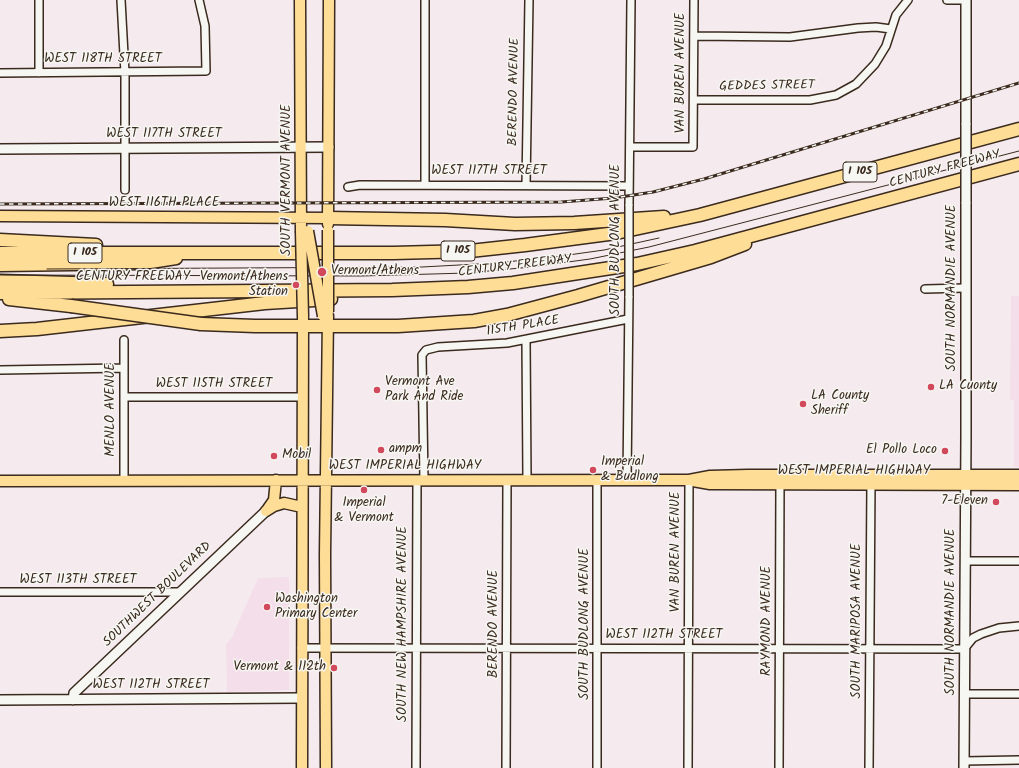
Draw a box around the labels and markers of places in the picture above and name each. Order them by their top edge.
place label: Vermont/Athens [331,264,419,280]
marker: Vermont/Athens [316,266,328,278]
place label: Vermont/Athens Station [200,270,288,301]
marker: Vermont/Athens Station [291,280,301,290]
place label: Vermont Ave Park And Ride [385,375,463,406]
place label: LA Cuonty [939,379,997,395]
marker: LA Cuonty [926,382,936,392]
marker: Vermont Ave Park And Ride [372,385,382,395]
place label: LA County Sheriff [811,389,869,420]
marker: LA County Sheriff [798,399,808,409]
place label: ampm [389,442,422,458]
place label: El Pollo Loco [866,443,937,459]
marker: ampm [376,445,386,455]
marker: El Pollo Loco [940,446,950,456]
place label: Mobil [282,448,311,464]
marker: Mobil [269,451,279,461]
place label: Imperial & Budlong [601,455,659,486]
marker: Imperial & Budlong [588,465,598,475]
marker: Imperial & Vermont [359,485,369,495]
place label: 7-Eleven [941,494,988,510]
place label: Imperial & Vermont [334,496,394,527]
marker: 7-Eleven [991,497,1001,507]
place label: Washington Primary Center [275,592,357,623]
marker: Washington Primary Center [262,602,272,612]
place label: Vermont & 112th [233,660,326,676]
marker: Vermont & 112th [329,663,339,673]

